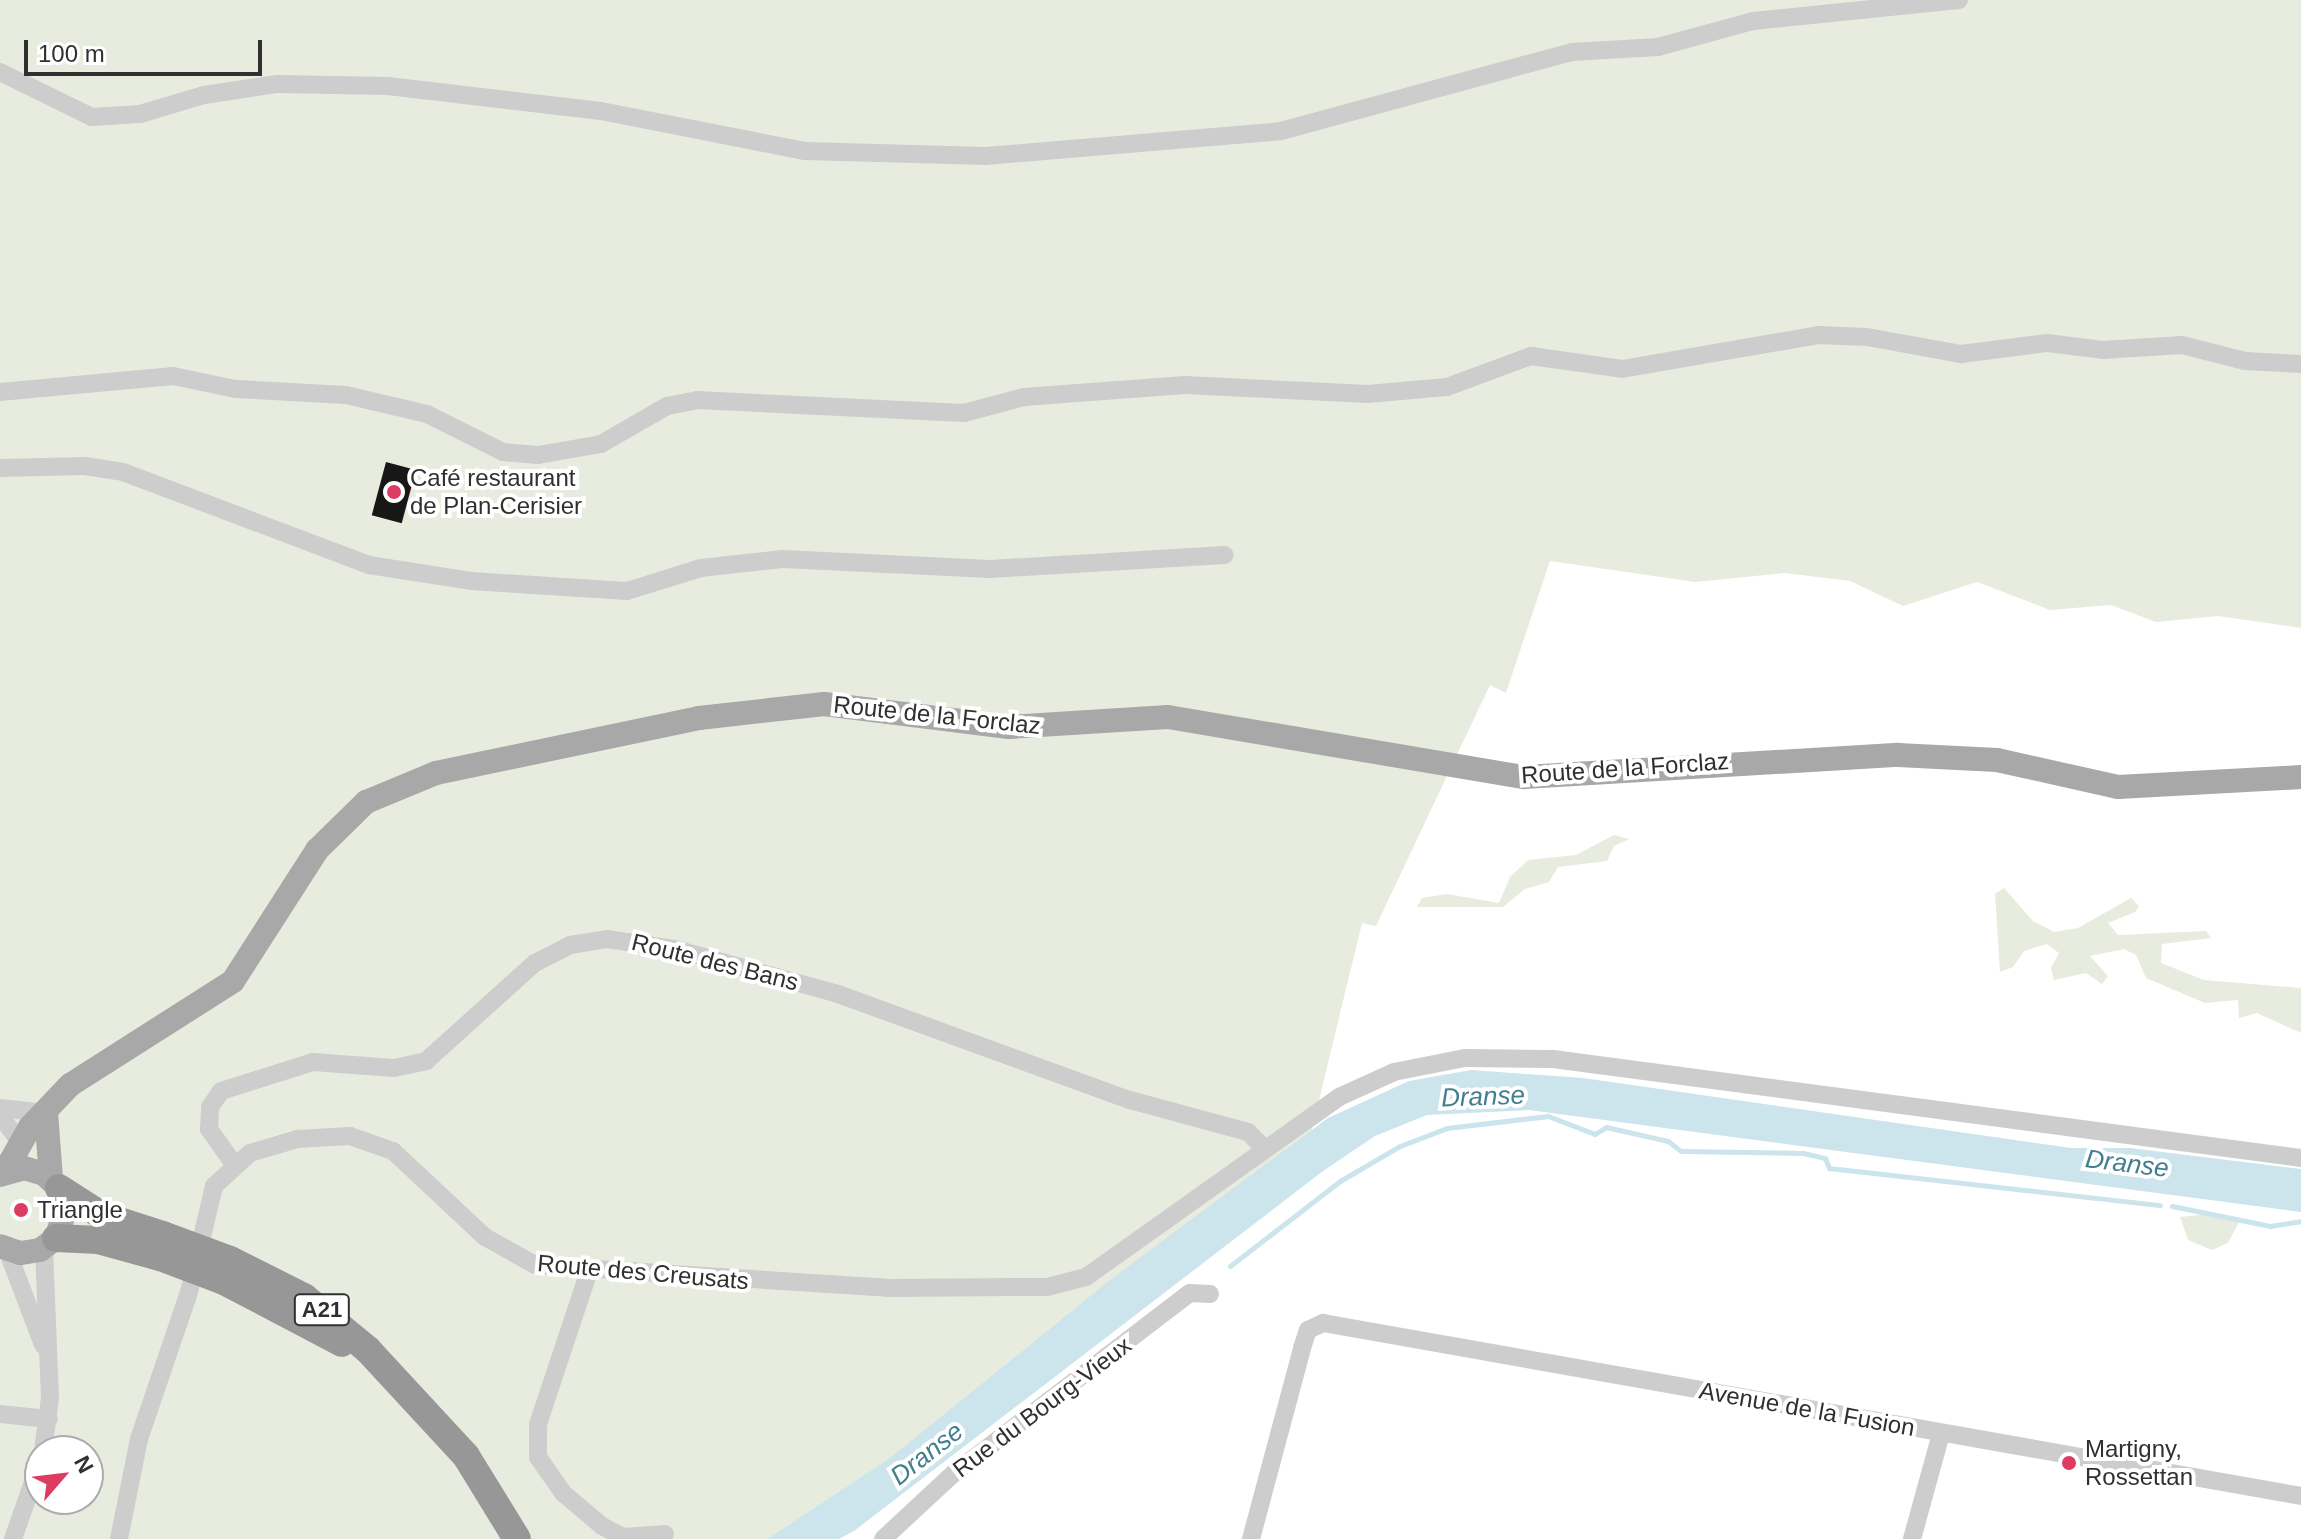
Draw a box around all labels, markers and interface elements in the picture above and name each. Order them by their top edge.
scale bar [28,24,266,74]
text: 100 m [38,40,105,67]
place label: Café restaurant de Plan-Cerisier [410,464,582,520]
marker: Café restaurant de Plan-Cerisier [385,483,403,501]
street label: Route de la Forclaz [832,690,1042,740]
street label: Route de la Forclaz [1520,746,1730,790]
street label: Route des Bans [629,927,801,997]
water label: Dranse [1441,1080,1525,1114]
water label: Dranse [2084,1143,2170,1185]
place label: Triangle [37,1196,123,1224]
marker: Triangle [12,1201,30,1219]
street label: Route des Creusats [536,1248,750,1296]
road number: A21 [292,1292,352,1328]
street label: Rue du Bourg-Vieux [947,1331,1137,1483]
street label: Avenue de la Fusion [1697,1376,1917,1442]
water label: Dranse [884,1416,970,1492]
north arrow [24,1435,104,1515]
place label: Martigny, Rossettan [2085,1435,2193,1491]
text: N [69,1452,99,1477]
marker: Martigny, Rossettan [2060,1454,2078,1472]

